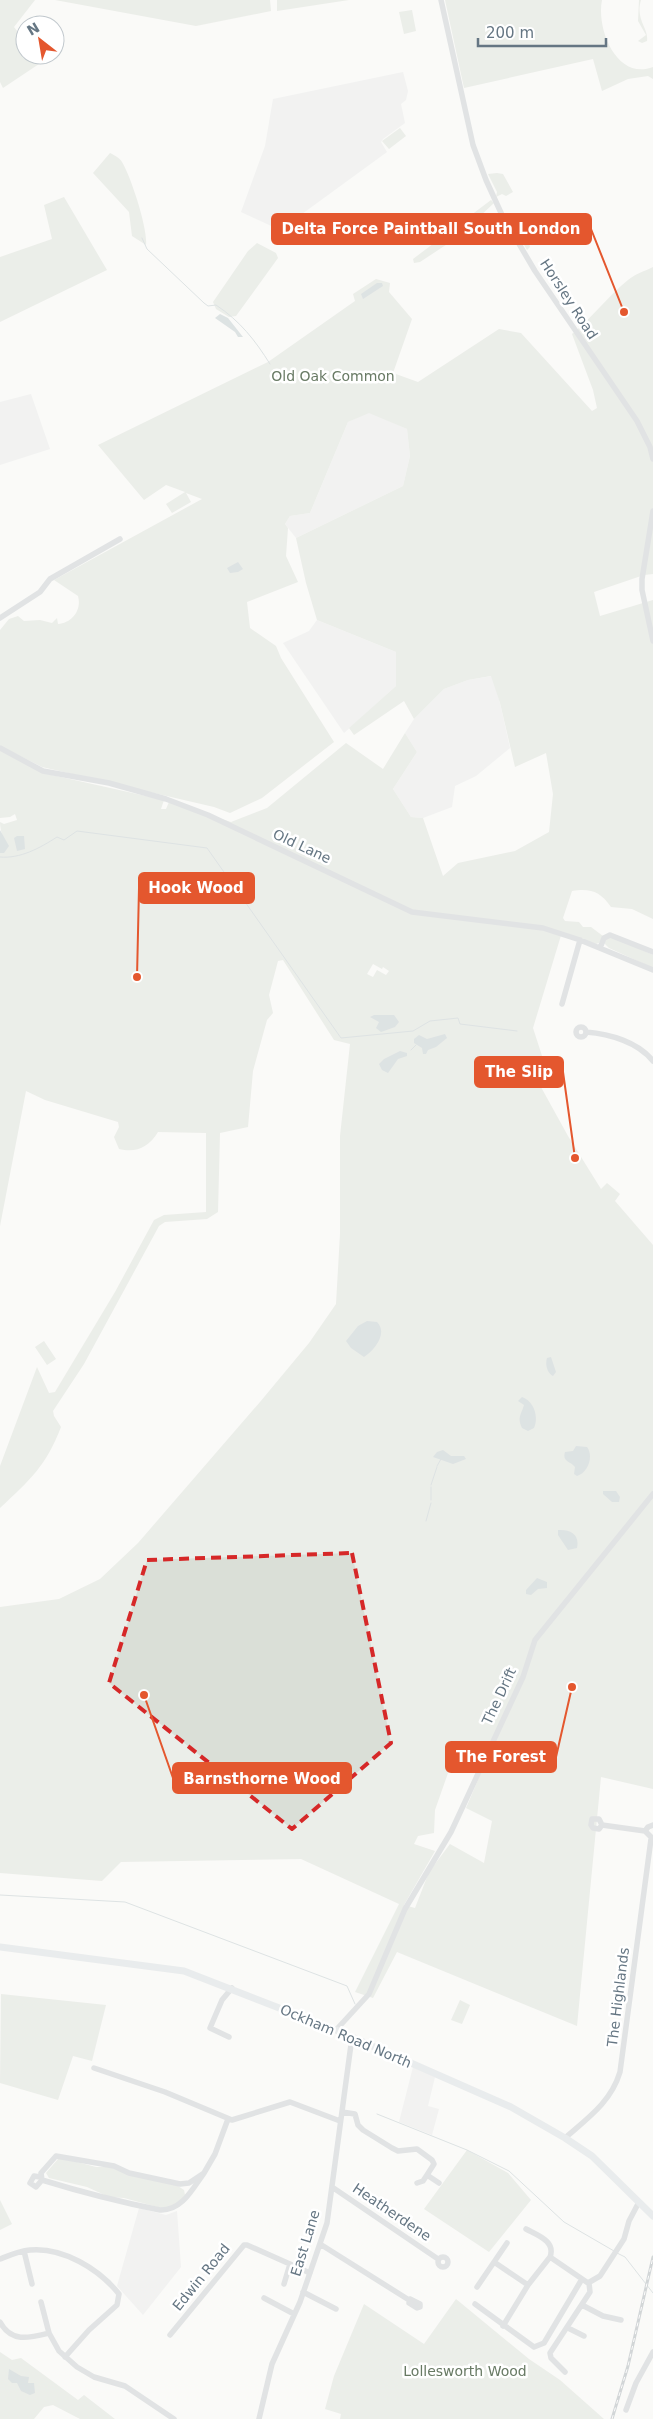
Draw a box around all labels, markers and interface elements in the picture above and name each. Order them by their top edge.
north arrow [15,15,65,65]
scale bar [478,15,606,47]
text: N [24,19,42,39]
text: 200 m [486,24,534,42]
callout: Delta Force Paintball South London [272,214,591,244]
text: Delta Force Paintball South London [281,220,581,238]
street label: Horsley Road [537,256,601,342]
park label: Old Oak Common [271,368,395,384]
street label: Old Lane [270,826,334,866]
callout: Hook Wood [139,873,254,903]
text: Hook Wood [148,879,244,897]
callout: The Slip [475,1057,563,1087]
text: The Slip [485,1063,553,1081]
street label: The Drift [478,1664,519,1728]
callout: The Forest [446,1742,556,1772]
text: The Forest [456,1748,546,1766]
callout: Barnsthorne Wood [173,1763,351,1793]
text: Barnsthorne Wood [183,1770,341,1788]
street label: The Highlands [604,1946,632,2049]
street label: Ockham Road North [278,2001,414,2071]
street label: Heatherdene [350,2180,434,2244]
street label: East Lane [287,2208,323,2278]
street label: Edwin Road [169,2240,233,2314]
park label: Lollesworth Wood [403,2363,527,2379]

